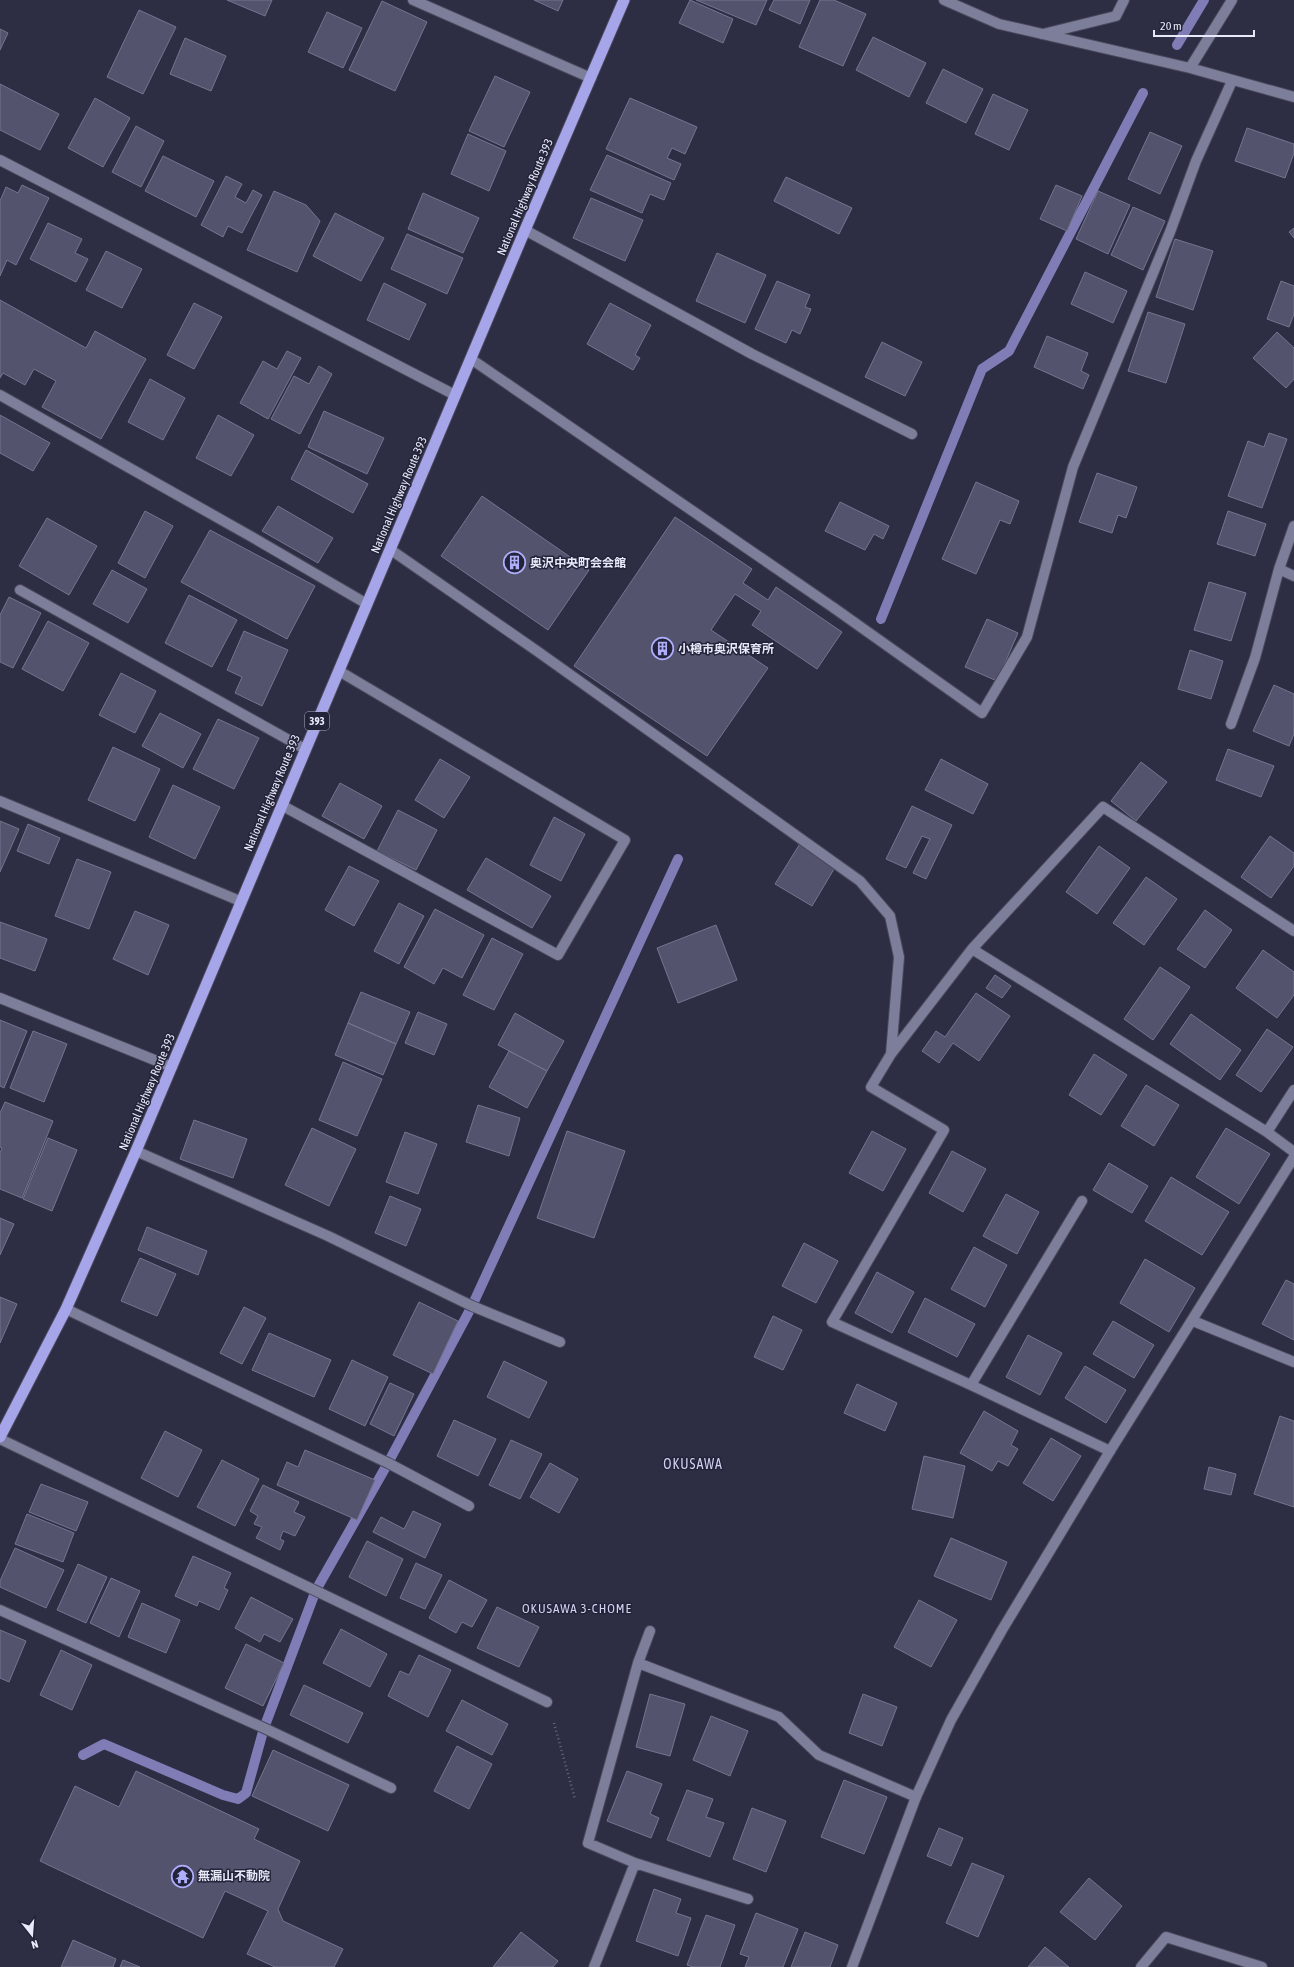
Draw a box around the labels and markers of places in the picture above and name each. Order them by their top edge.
building icon: 奥沢中央町会会館 [502,550,528,576]
place label: 奥沢中央町会会館 [530,556,626,570]
building icon: 小樽市奥沢保育所 [649,636,675,662]
place label: 小樽市奥沢保育所 [678,642,774,656]
temple icon: 無漏山不動院 [169,1863,195,1889]
place label: 無漏山不動院 [198,1869,270,1883]

